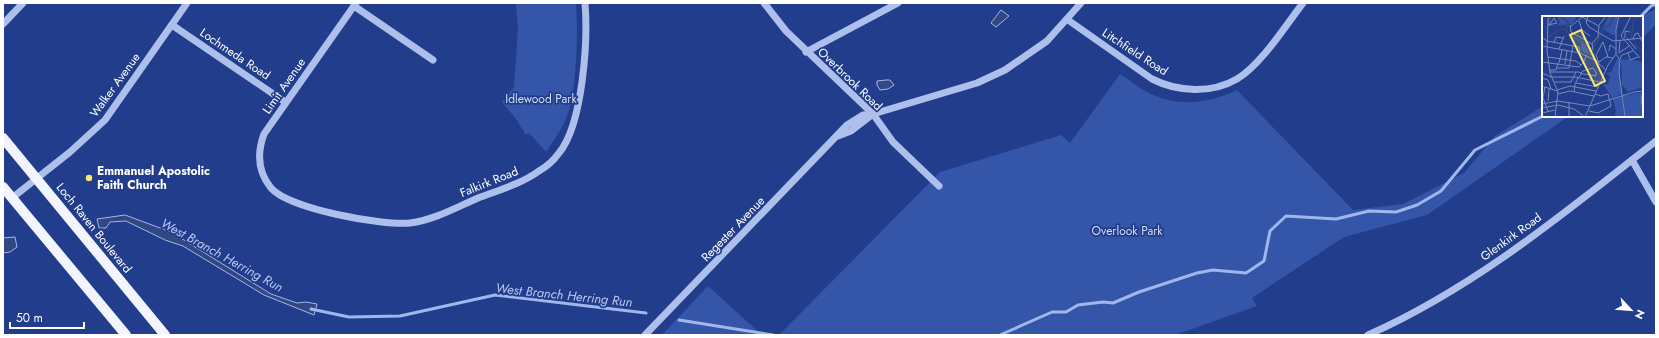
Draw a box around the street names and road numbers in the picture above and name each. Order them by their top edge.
street label: Lochmeda Road [196,24,274,84]
street label: Litchfield Road [1099,24,1171,80]
street label: Overbrook Road [814,43,886,115]
street label: Walker Avenue [86,49,144,121]
street label: Limit Avenue [258,54,310,118]
street label: Falkirk Road [457,162,521,202]
street label: Loch Raven Boulevard [52,179,136,277]
street label: Regester Avenue [697,192,769,266]
street label: Glenkirk Road [1477,209,1545,265]

